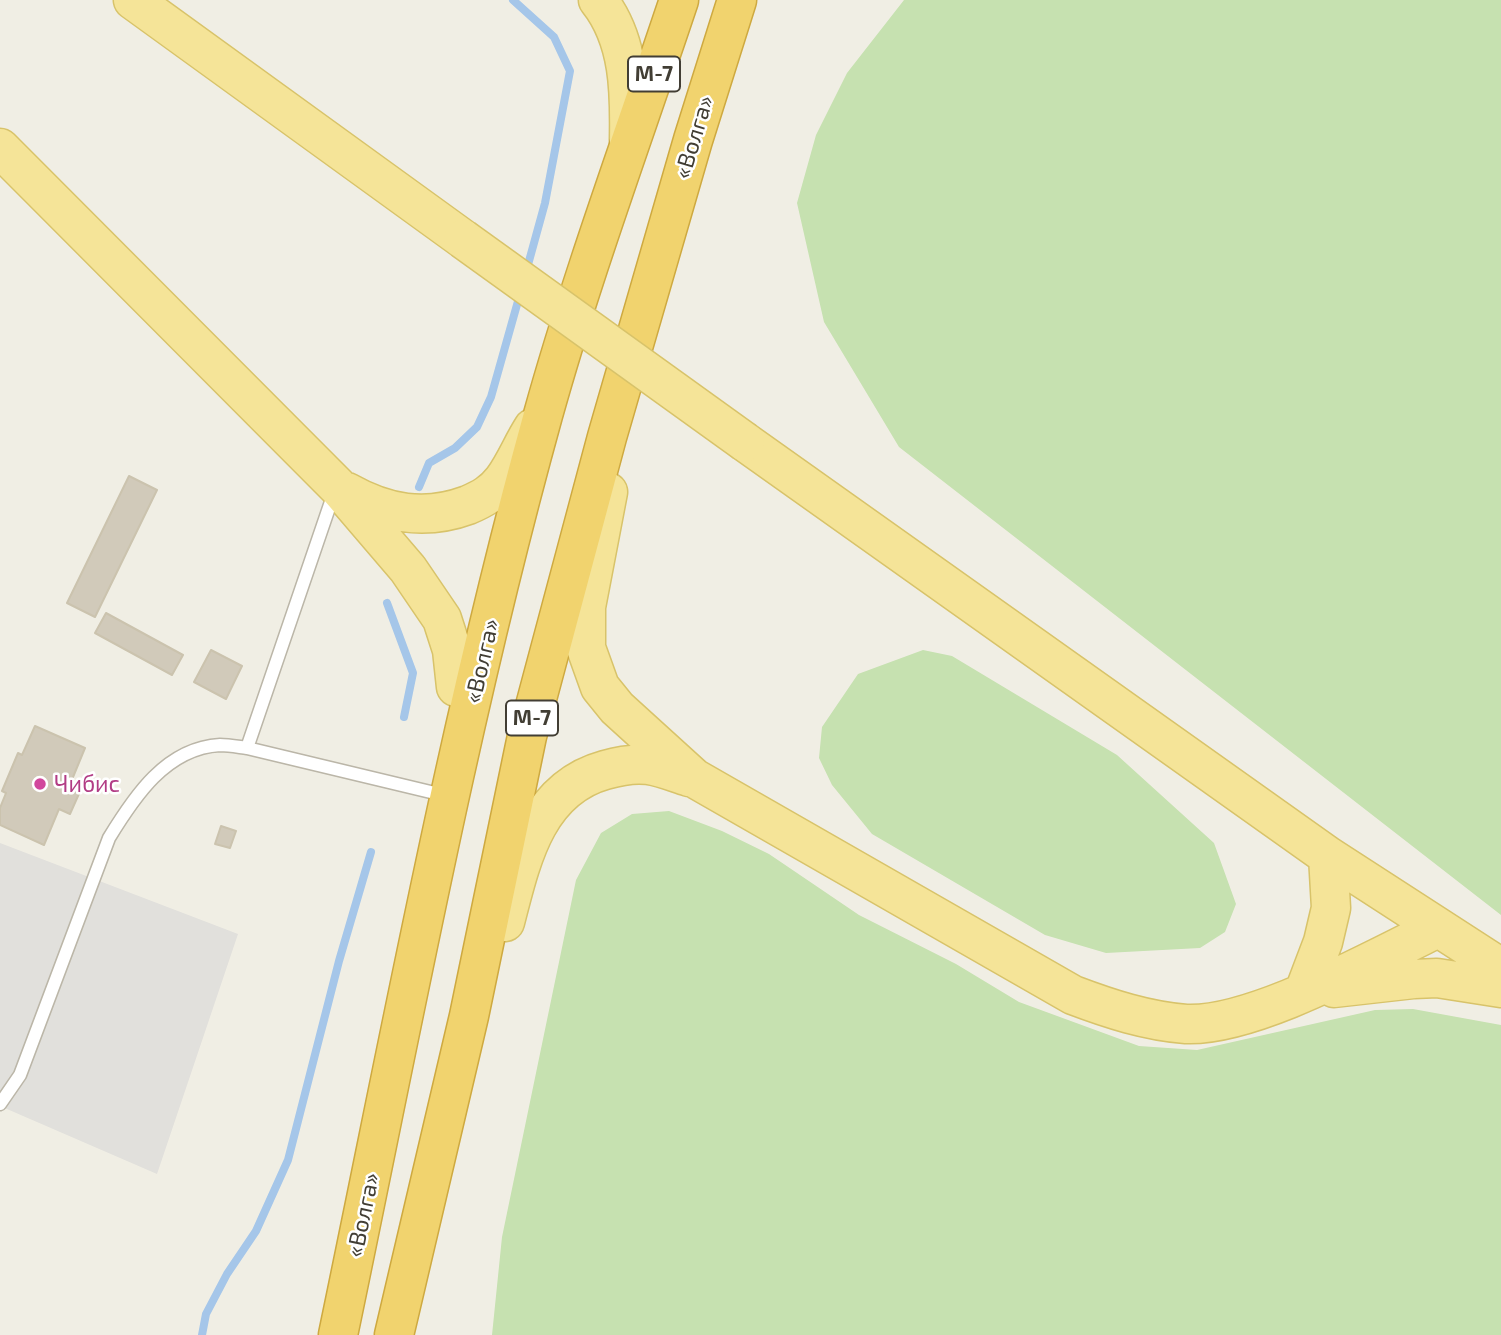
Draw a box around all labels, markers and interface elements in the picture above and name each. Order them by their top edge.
road number: М-7 [628,56,680,92]
street label: «Волга» [668,92,720,182]
street label: «Волга» [459,616,505,706]
road number: М-7 [506,700,558,736]
place label: Чибис [54,770,120,798]
marker: Чибис [32,776,48,792]
street label: «Волга» [341,1170,385,1260]

